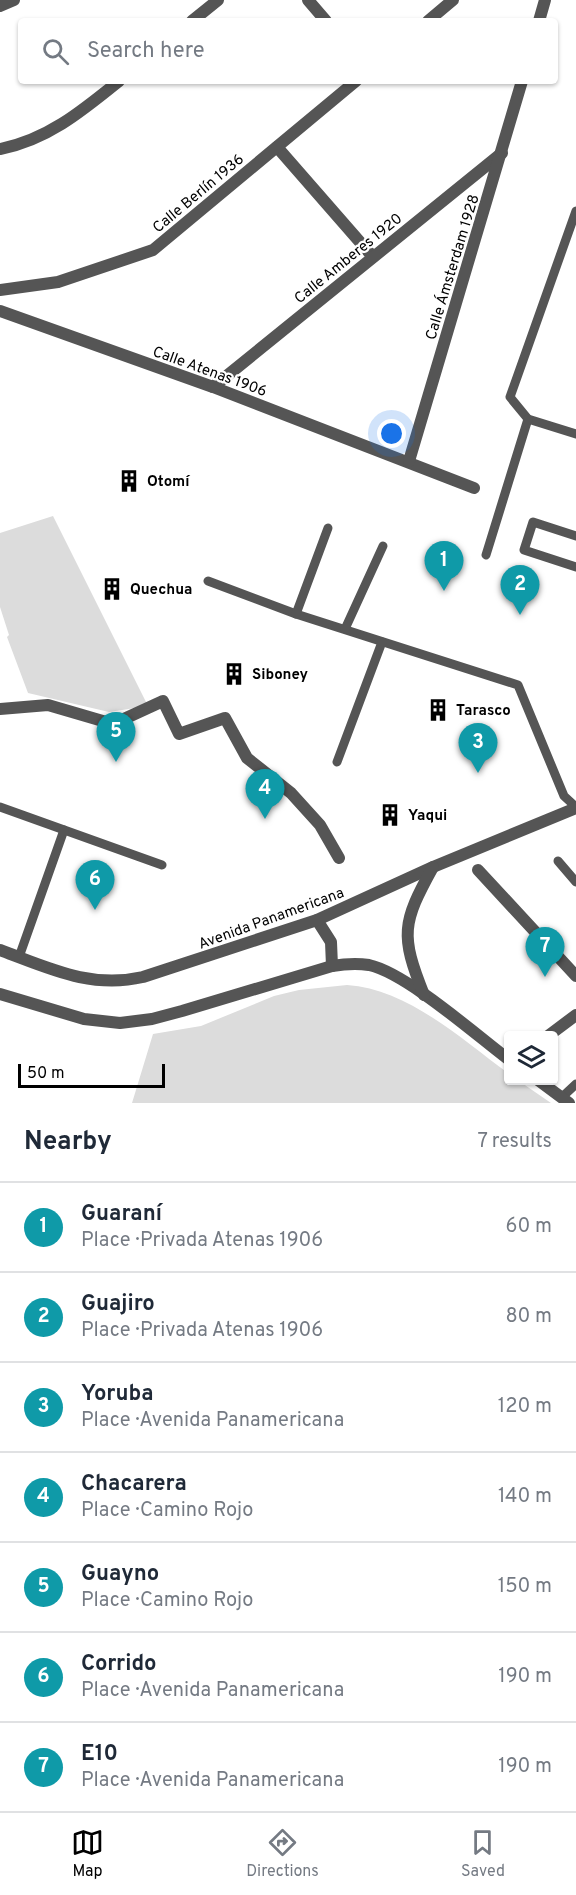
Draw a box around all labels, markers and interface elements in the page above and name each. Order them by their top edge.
search box [18,18,558,84]
icon: search [39,35,72,68]
text: Search here [87,38,205,65]
street label: Calle Berlín 1936 [149,150,248,238]
street label: Calle Ámsterdam 1928 [421,192,485,342]
street label: Calle Amberes 1920 [291,210,407,309]
street label: Calle Atenas 1906 [150,343,269,402]
your location [377,419,406,448]
building icon: Otomí [116,468,142,494]
place label: Otomí [147,473,191,492]
pin: 1 [424,542,464,591]
pin: 2 [500,566,540,615]
building icon: Quechua [99,576,125,602]
place label: Quechua [130,581,192,600]
building icon: Siboney [221,661,247,687]
place label: Siboney [252,666,309,685]
building icon: Tarasco [425,697,451,723]
place label: Tarasco [456,702,511,721]
pin: 5 [96,712,136,762]
pin: 3 [458,724,498,773]
pin: 4 [246,770,284,819]
building icon: Yaqui [377,802,403,828]
place label: Yaqui [408,807,447,826]
pin: 6 [76,860,115,910]
street label: Avenida Panamericana [196,884,347,955]
pin: 7 [526,928,564,977]
map controls [504,1031,558,1085]
button: layers [504,1031,558,1085]
scale bar [18,1061,165,1088]
text: 50 m [27,1064,65,1084]
text: Nearby [24,1126,112,1159]
text: 7 results [477,1129,552,1155]
text: Guaraní [81,1201,162,1228]
text: 1 [40,1214,48,1240]
text: 60 m [506,1214,552,1240]
text: Place · Privada Atenas 1906 [81,1228,323,1254]
text: Guajiro [81,1291,155,1318]
text: 2 [37,1304,50,1330]
text: 80 m [506,1304,552,1330]
text: Place · Privada Atenas 1906 [81,1318,323,1344]
text: Yoruba [81,1381,154,1408]
text: 3 [38,1394,50,1420]
text: 120 m [498,1394,552,1420]
text: Place · Avenida Panamericana [81,1408,344,1434]
text: Chacarera [81,1471,187,1498]
text: 4 [37,1484,50,1510]
text: 140 m [498,1484,552,1510]
text: Place · Camino Rojo [81,1498,253,1524]
text: Guayno [81,1561,159,1588]
text: 5 [37,1574,50,1600]
text: 150 m [498,1574,552,1600]
text: Place · Camino Rojo [81,1588,253,1614]
text: Corrido [81,1651,157,1678]
text: 6 [37,1664,50,1690]
text: 190 m [498,1664,552,1690]
text: Place · Avenida Panamericana [81,1678,344,1704]
text: E10 [81,1741,118,1768]
text: 7 [38,1754,49,1780]
text: 190 m [498,1754,552,1780]
text: Place · Avenida Panamericana [81,1768,344,1794]
tab: Map [71,1826,104,1882]
tab: Directions [246,1826,319,1882]
tab: Saved [461,1826,505,1882]

